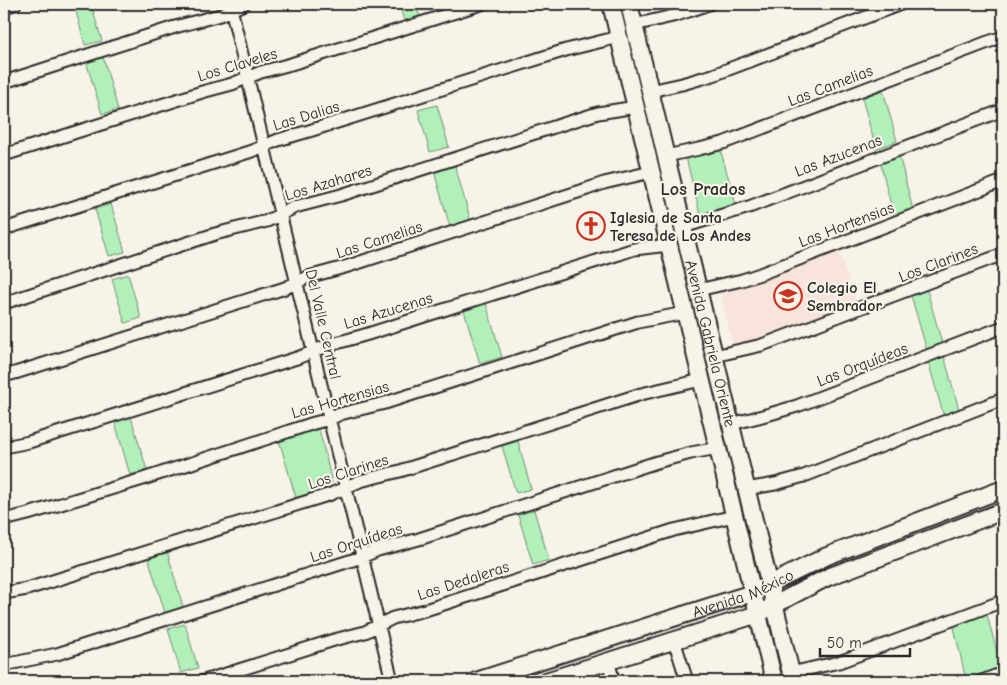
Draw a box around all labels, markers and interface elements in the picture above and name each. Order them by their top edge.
street label: Los Claveles [195,44,280,86]
street label: Las Camelias [785,61,876,110]
street label: Las Dalias [271,97,342,135]
street label: Las Azucenas [792,131,885,181]
street label: Los Azahares [283,161,374,205]
district label: Los Prados [661,179,746,200]
street label: Las Hortensias [796,198,897,251]
place label: Iglesia de Santa Teresa de Los Andes [610,209,751,245]
church icon: Iglesia de Santa Teresa de Los Andes [576,211,606,241]
street label: Las Camelias [334,217,425,262]
street label: Los Clarines [896,240,981,286]
street label: Avenida Gabriela Oriente [681,258,739,429]
street label: Del Valle Central [302,267,344,381]
place label: Colegio El Sembrador [807,279,882,315]
school or university icon: Colegio El Sembrador [773,281,803,311]
street label: Las Azucenas [342,289,435,333]
street label: Las Orquídeas [814,339,911,391]
street label: Las Hortensias [289,377,391,422]
street label: Los Clarines [306,450,391,493]
street label: Las Orquídeas [308,519,405,566]
street label: Las Dedaleras [415,558,512,604]
street label: Avenida México [690,566,797,621]
scale bar [820,625,910,657]
text: 50 m [827,634,862,652]

